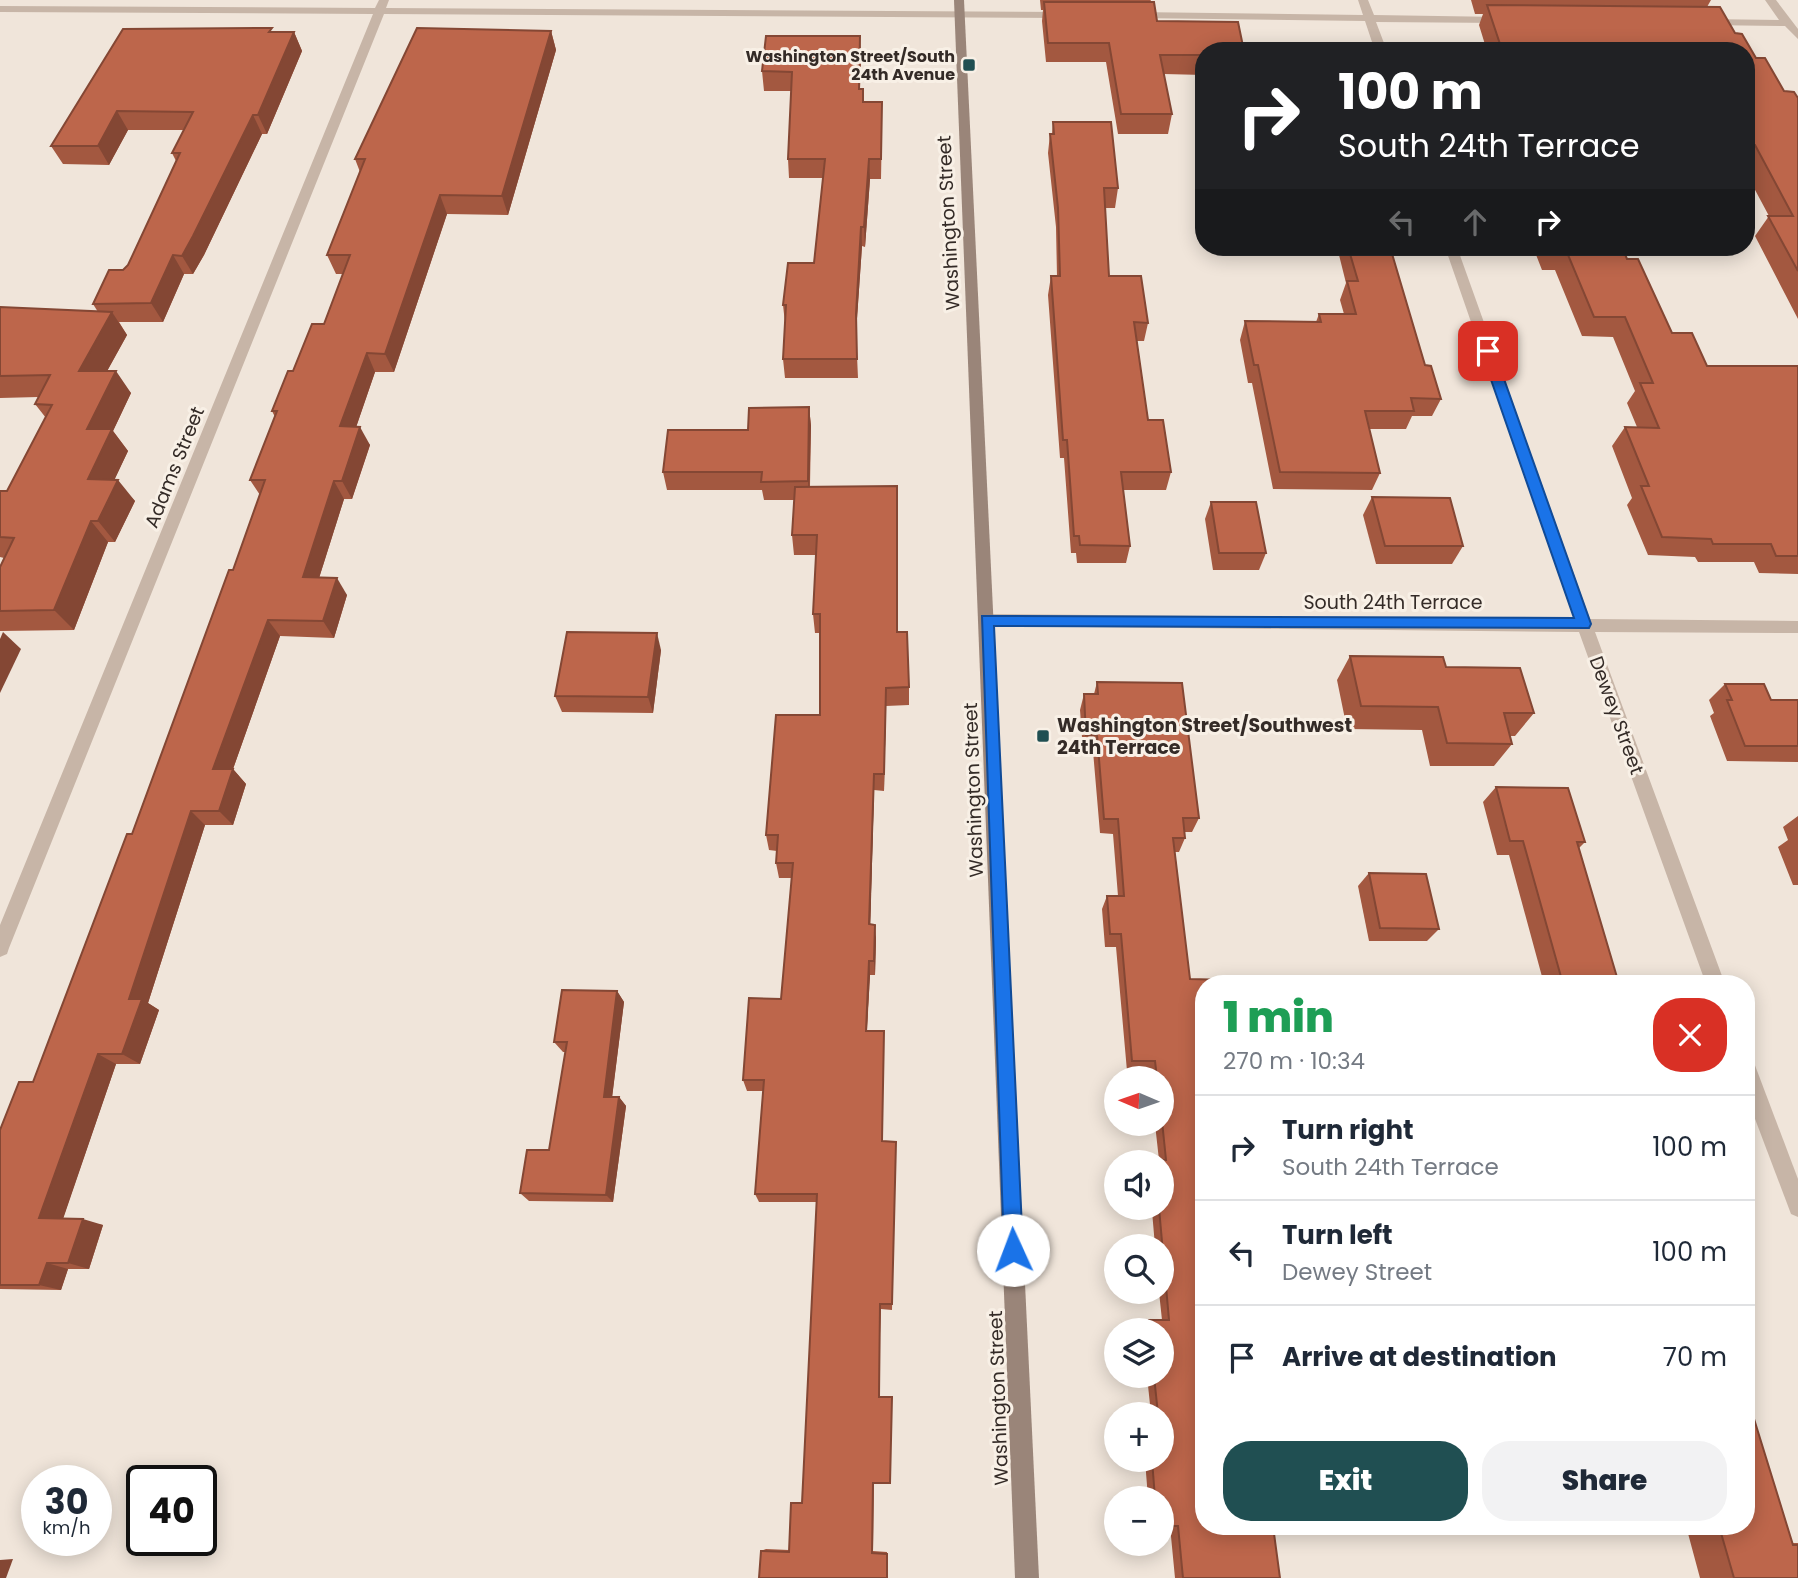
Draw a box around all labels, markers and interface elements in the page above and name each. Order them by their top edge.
place label: Washington Street/South 24th Avenue [746,45,955,86]
marker: Washington Street/South 24th Avenue [961,57,977,73]
text: 100 m [1338,58,1483,126]
icon: right [1223,70,1314,161]
text: South 24th Terrace [1338,123,1640,168]
street label: Washington Street [930,135,967,311]
icon: left [1383,203,1421,241]
icon: ahead [1456,203,1494,241]
icon: right [1529,203,1567,241]
pin [1458,321,1518,381]
icon: arrive [1469,332,1507,370]
street label: Adams Street [138,402,211,532]
street label: South 24th Terrace [1303,589,1483,616]
street label: Dewey Street [1583,652,1650,778]
street label: Washington Street [957,702,990,878]
place label: Washington Street/Southwest 24th Terrace [1057,712,1352,761]
marker: Washington Street/Southwest 24th Terrace [1035,728,1051,744]
text: 1 min [1223,988,1334,1047]
button: close [1653,998,1727,1072]
text: 270 m · 10:34 [1223,1045,1365,1077]
north arrow [1104,1066,1174,1136]
map controls [1104,1066,1174,1556]
text: Turn right [1282,1112,1414,1148]
icon: right [1223,1129,1261,1167]
text: 100 m [1652,1129,1727,1165]
button: sound [1104,1150,1174,1220]
text: South 24th Terrace [1282,1151,1499,1183]
position arrow [976,1213,1050,1287]
text: Turn left [1282,1217,1393,1253]
button: search [1104,1234,1174,1304]
icon: left [1223,1234,1261,1272]
text: 100 m [1652,1234,1727,1270]
text: Dewey Street [1282,1256,1432,1288]
street label: Washington Street [982,1310,1015,1486]
button: layers [1104,1318,1174,1388]
icon: arrive [1223,1339,1261,1377]
text: Arrive at destination [1282,1339,1557,1375]
text: 70 m [1663,1339,1727,1375]
button: + [1104,1402,1174,1472]
button: Exit [1223,1441,1468,1521]
button: Share [1482,1441,1727,1521]
speed limit sign: 40 [126,1465,217,1556]
text: 30 [45,1477,89,1526]
button: − [1104,1486,1174,1556]
text: km/h [43,1515,90,1540]

